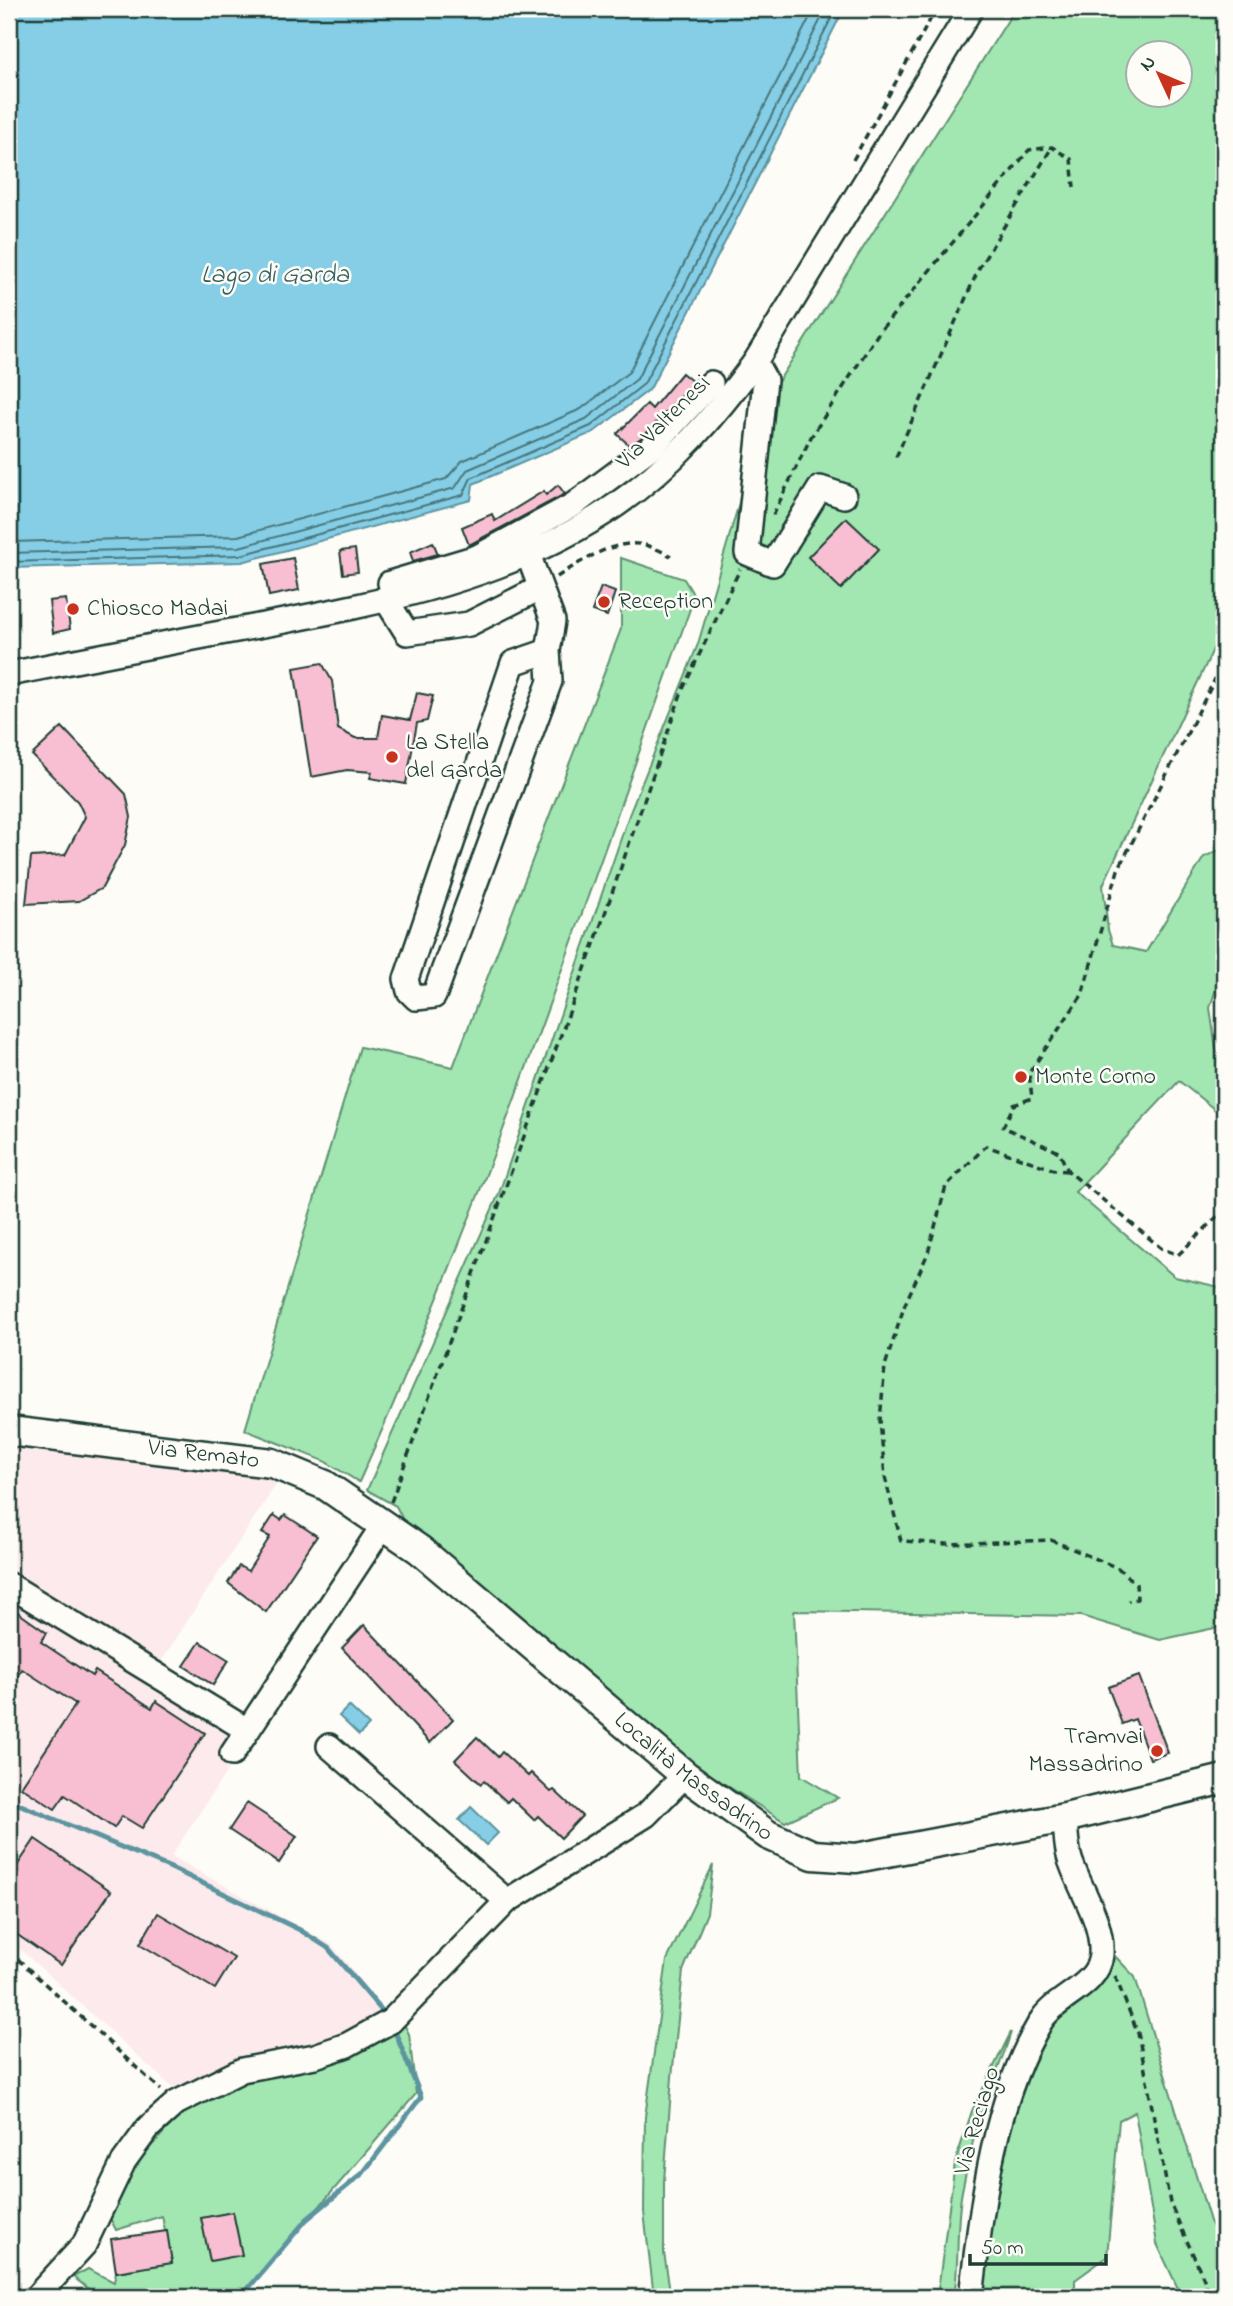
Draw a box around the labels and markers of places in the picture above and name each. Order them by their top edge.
place label: Reception [618,585,713,620]
place label: Chiosco Madai [87,592,228,627]
marker: Reception [596,594,612,610]
marker: Chiosco Madai [65,601,81,617]
place label: La Stella del Garda [406,726,502,789]
marker: La Stella del Garda [384,749,400,765]
place label: Monte Corno [1035,1060,1156,1095]
marker: Monte Corno [1013,1069,1029,1085]
place label: Tramvai Massadrino [1029,1720,1143,1783]
marker: Tramvai Massadrino [1149,1743,1165,1759]

